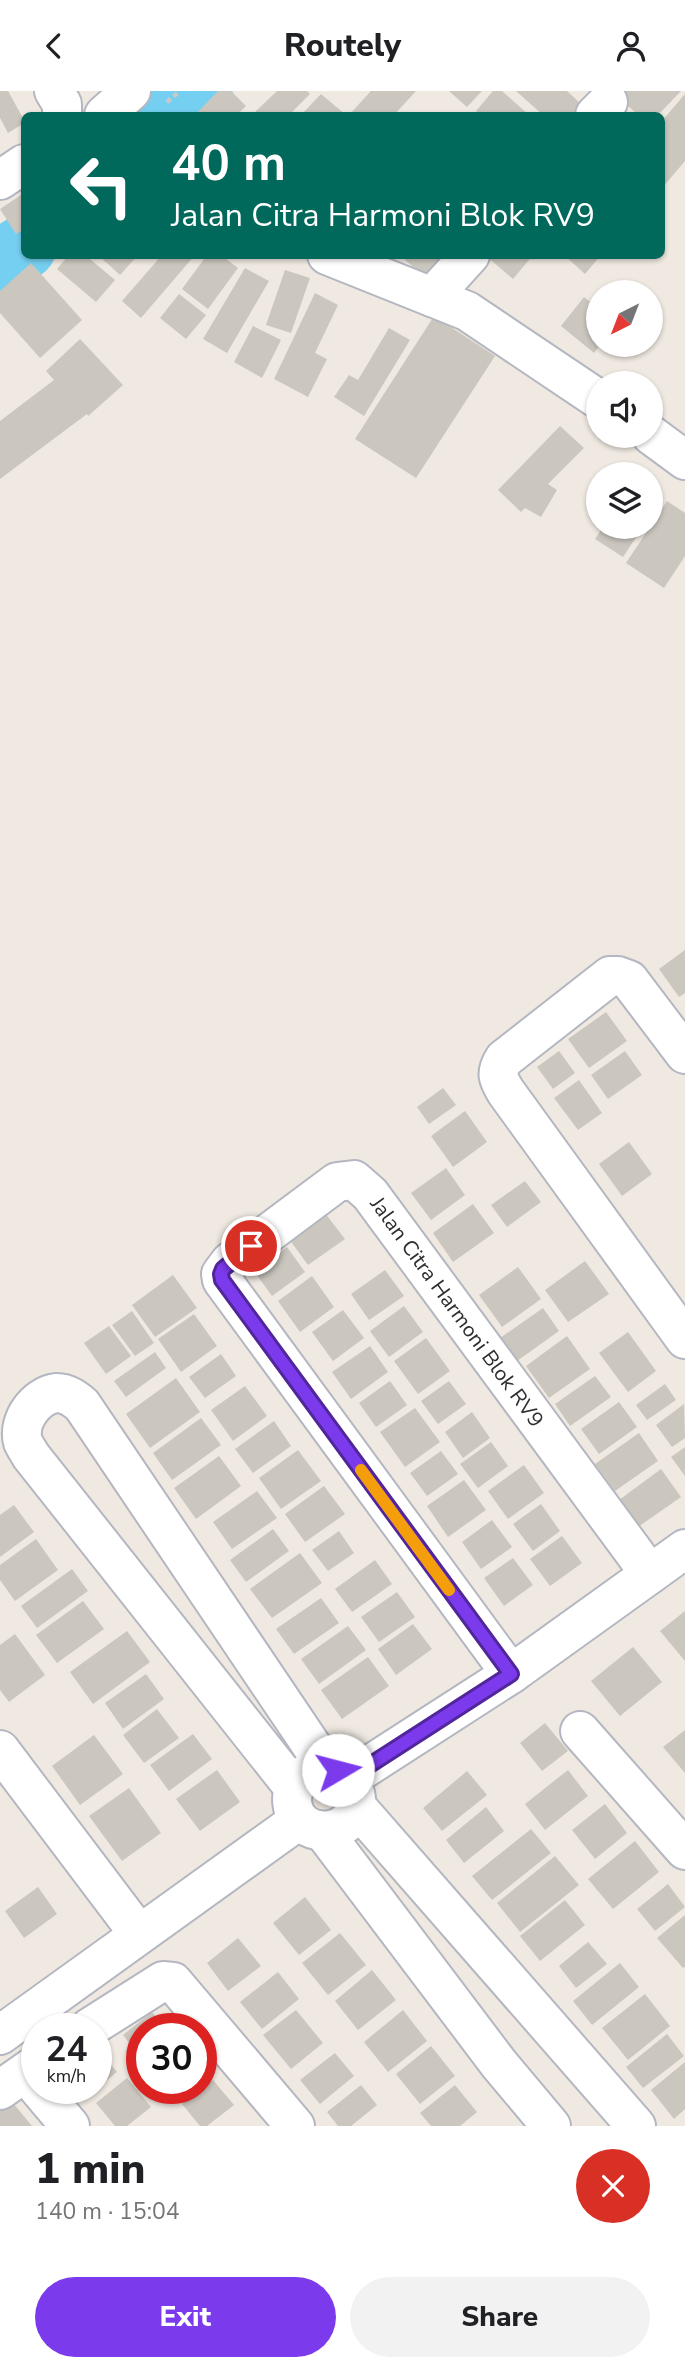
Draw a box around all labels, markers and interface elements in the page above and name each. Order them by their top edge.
text: Routely [284,24,401,67]
icon: back [35,27,73,65]
icon: person [612,27,650,65]
text: 40 m [171,130,286,197]
icon: left [56,140,147,231]
text: Jalan Citra Harmoni Blok RV9 [171,194,595,237]
north arrow [586,280,663,357]
map controls [586,280,663,539]
button: sound [586,371,663,448]
button: layers [586,462,663,539]
street label: Jalan Citra Harmoni Blok RV9 [363,1190,550,1433]
pin [221,1216,281,1276]
icon: arrive [232,1227,270,1265]
position arrow [301,1733,375,1807]
speed limit sign: 30 [126,2013,217,2104]
text: 24 [45,2026,88,2073]
text: km/h [47,2064,86,2088]
text: 1 min [35,2141,145,2198]
button: close [576,2149,650,2223]
text: 140 m · 15:04 [35,2196,180,2227]
button: Exit [35,2277,336,2357]
button: Share [350,2277,650,2357]

